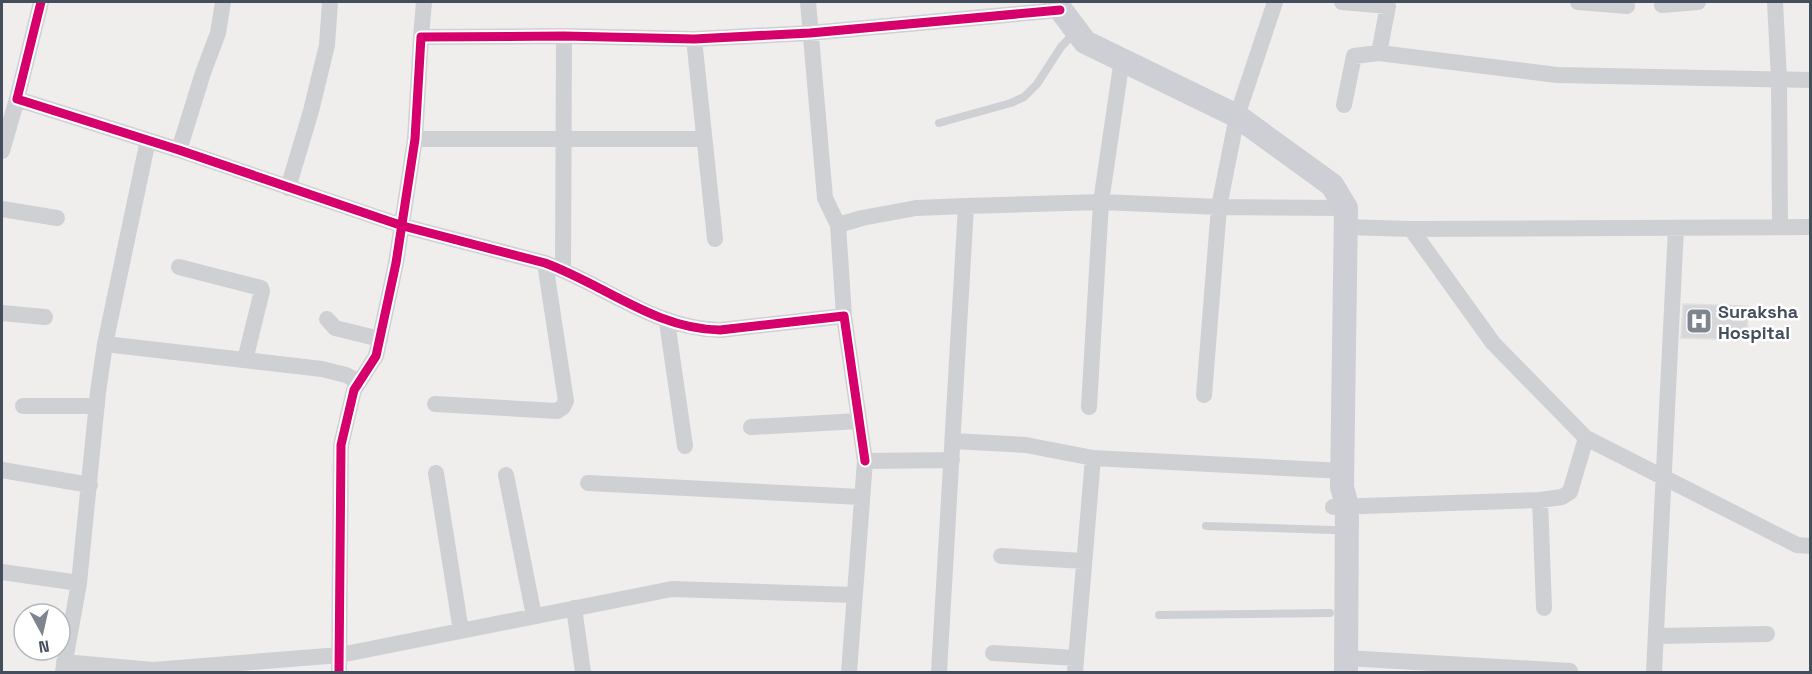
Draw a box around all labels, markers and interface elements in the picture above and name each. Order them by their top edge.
place label: Suraksha Hospital [1718,300,1799,344]
hospital icon: Suraksha Hospital [1684,306,1714,336]
north arrow [12,602,72,662]
text: N [37,635,51,658]

